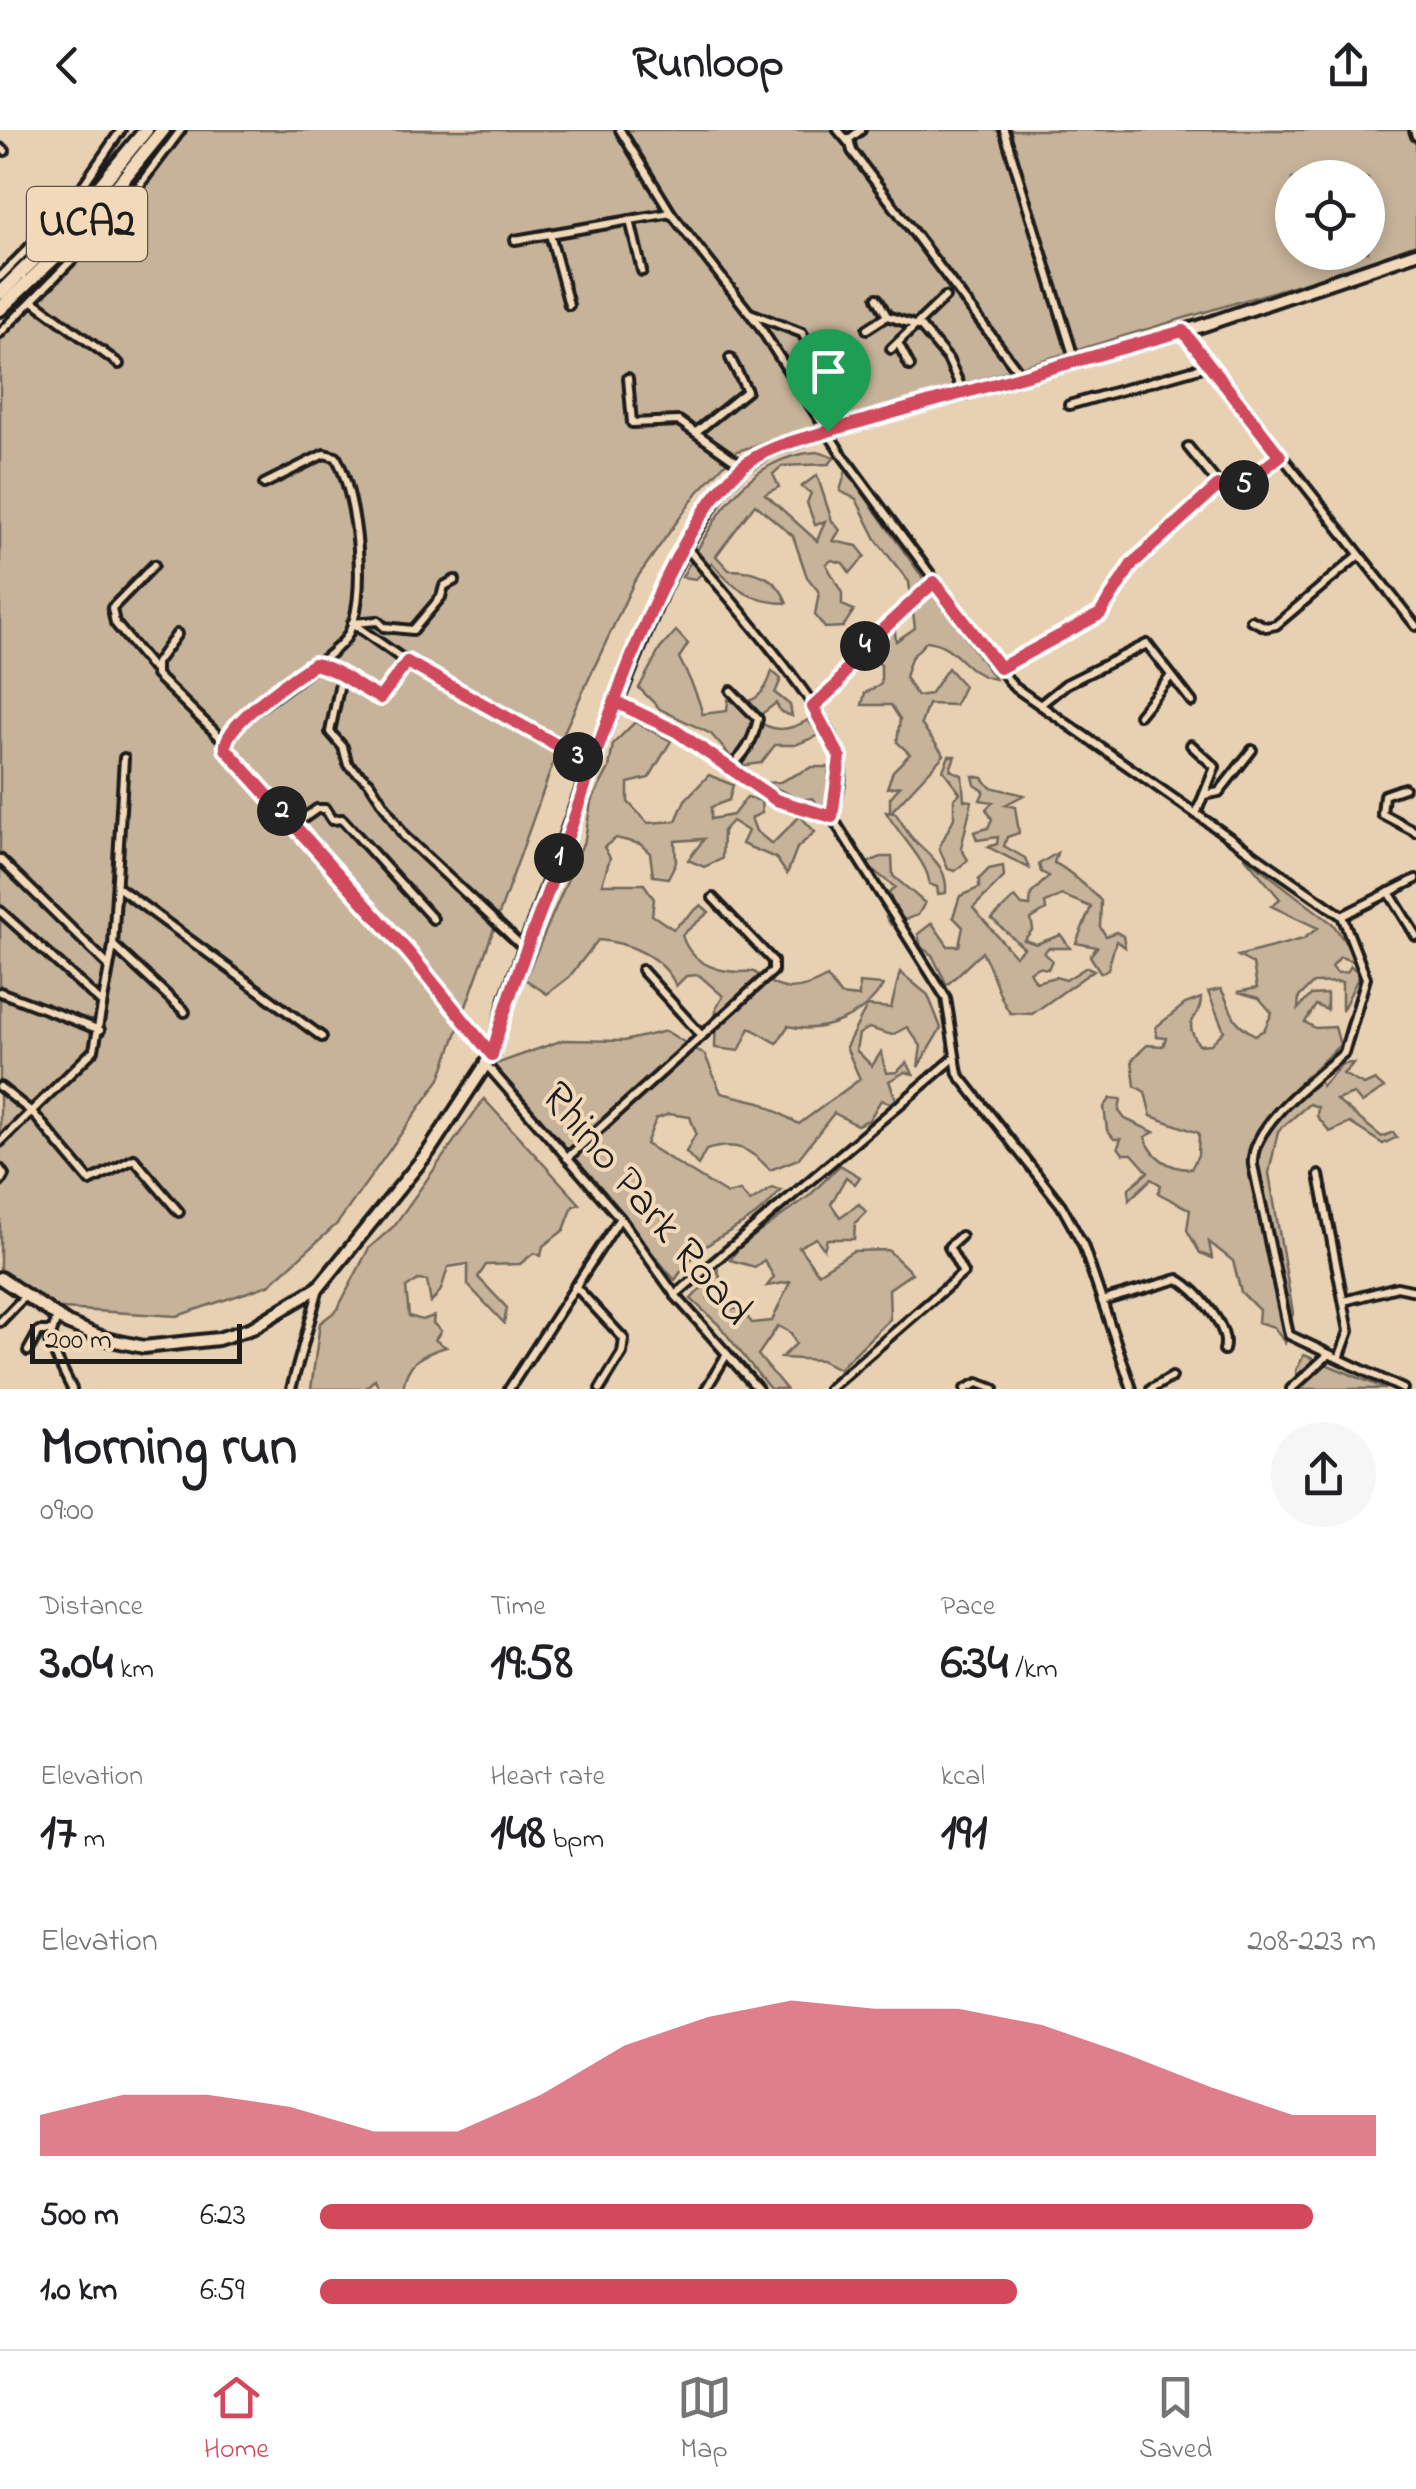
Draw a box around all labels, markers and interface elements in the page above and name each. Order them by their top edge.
text: Runloop [632,32,784,98]
icon: back [40,38,95,93]
icon: share [1321,38,1376,93]
map controls [1275,160,1385,270]
button: locate [1275,160,1385,270]
road number: UCA2 [27,187,147,261]
pin [786,329,871,432]
icon: arrive [801,344,856,399]
pin: 5 [1219,460,1269,510]
text: 5 [1236,464,1252,505]
pin: 4 [840,621,890,671]
text: 4 [859,625,871,666]
pin: 3 [553,732,603,782]
text: 3 [572,736,584,777]
pin: 2 [257,786,307,836]
text: 2 [275,790,289,831]
pin: 1 [534,833,584,883]
text: 1 [555,837,563,878]
street label: Rhino Park Road [523,1068,767,1342]
scale bar [30,1319,242,1364]
text: 200 m [45,1321,112,1362]
text: Morning run [40,1410,297,1490]
button: share [1271,1422,1376,1527]
text: 09:00 [40,1488,94,1535]
text: Distance [40,1587,143,1628]
text: Time [490,1587,546,1628]
text: Pace [941,1587,995,1628]
text: 3.04 [40,1628,113,1701]
text: 19:58 [490,1628,573,1701]
text: 6:34 [941,1628,1008,1701]
text: km [113,1650,154,1691]
text: /km [1008,1650,1058,1691]
text: Elevation [40,1757,143,1798]
text: Heart rate [490,1757,605,1798]
text: kcal [941,1757,985,1798]
text: 17 [40,1798,77,1871]
text: 148 [490,1798,546,1871]
text: 191 [941,1798,988,1871]
text: m [77,1820,105,1861]
text: bpm [546,1820,604,1861]
text: Elevation [40,1919,158,1966]
text: 208–223 m [1247,1919,1376,1966]
text: 500 m [40,2193,119,2240]
text: 6:23 [200,2193,246,2240]
text: 1.0 km [40,2268,117,2315]
text: 6:59 [200,2268,245,2315]
tab: Home [204,2370,269,2471]
tab: Map [677,2370,732,2471]
tab: Saved [1139,2370,1212,2471]

